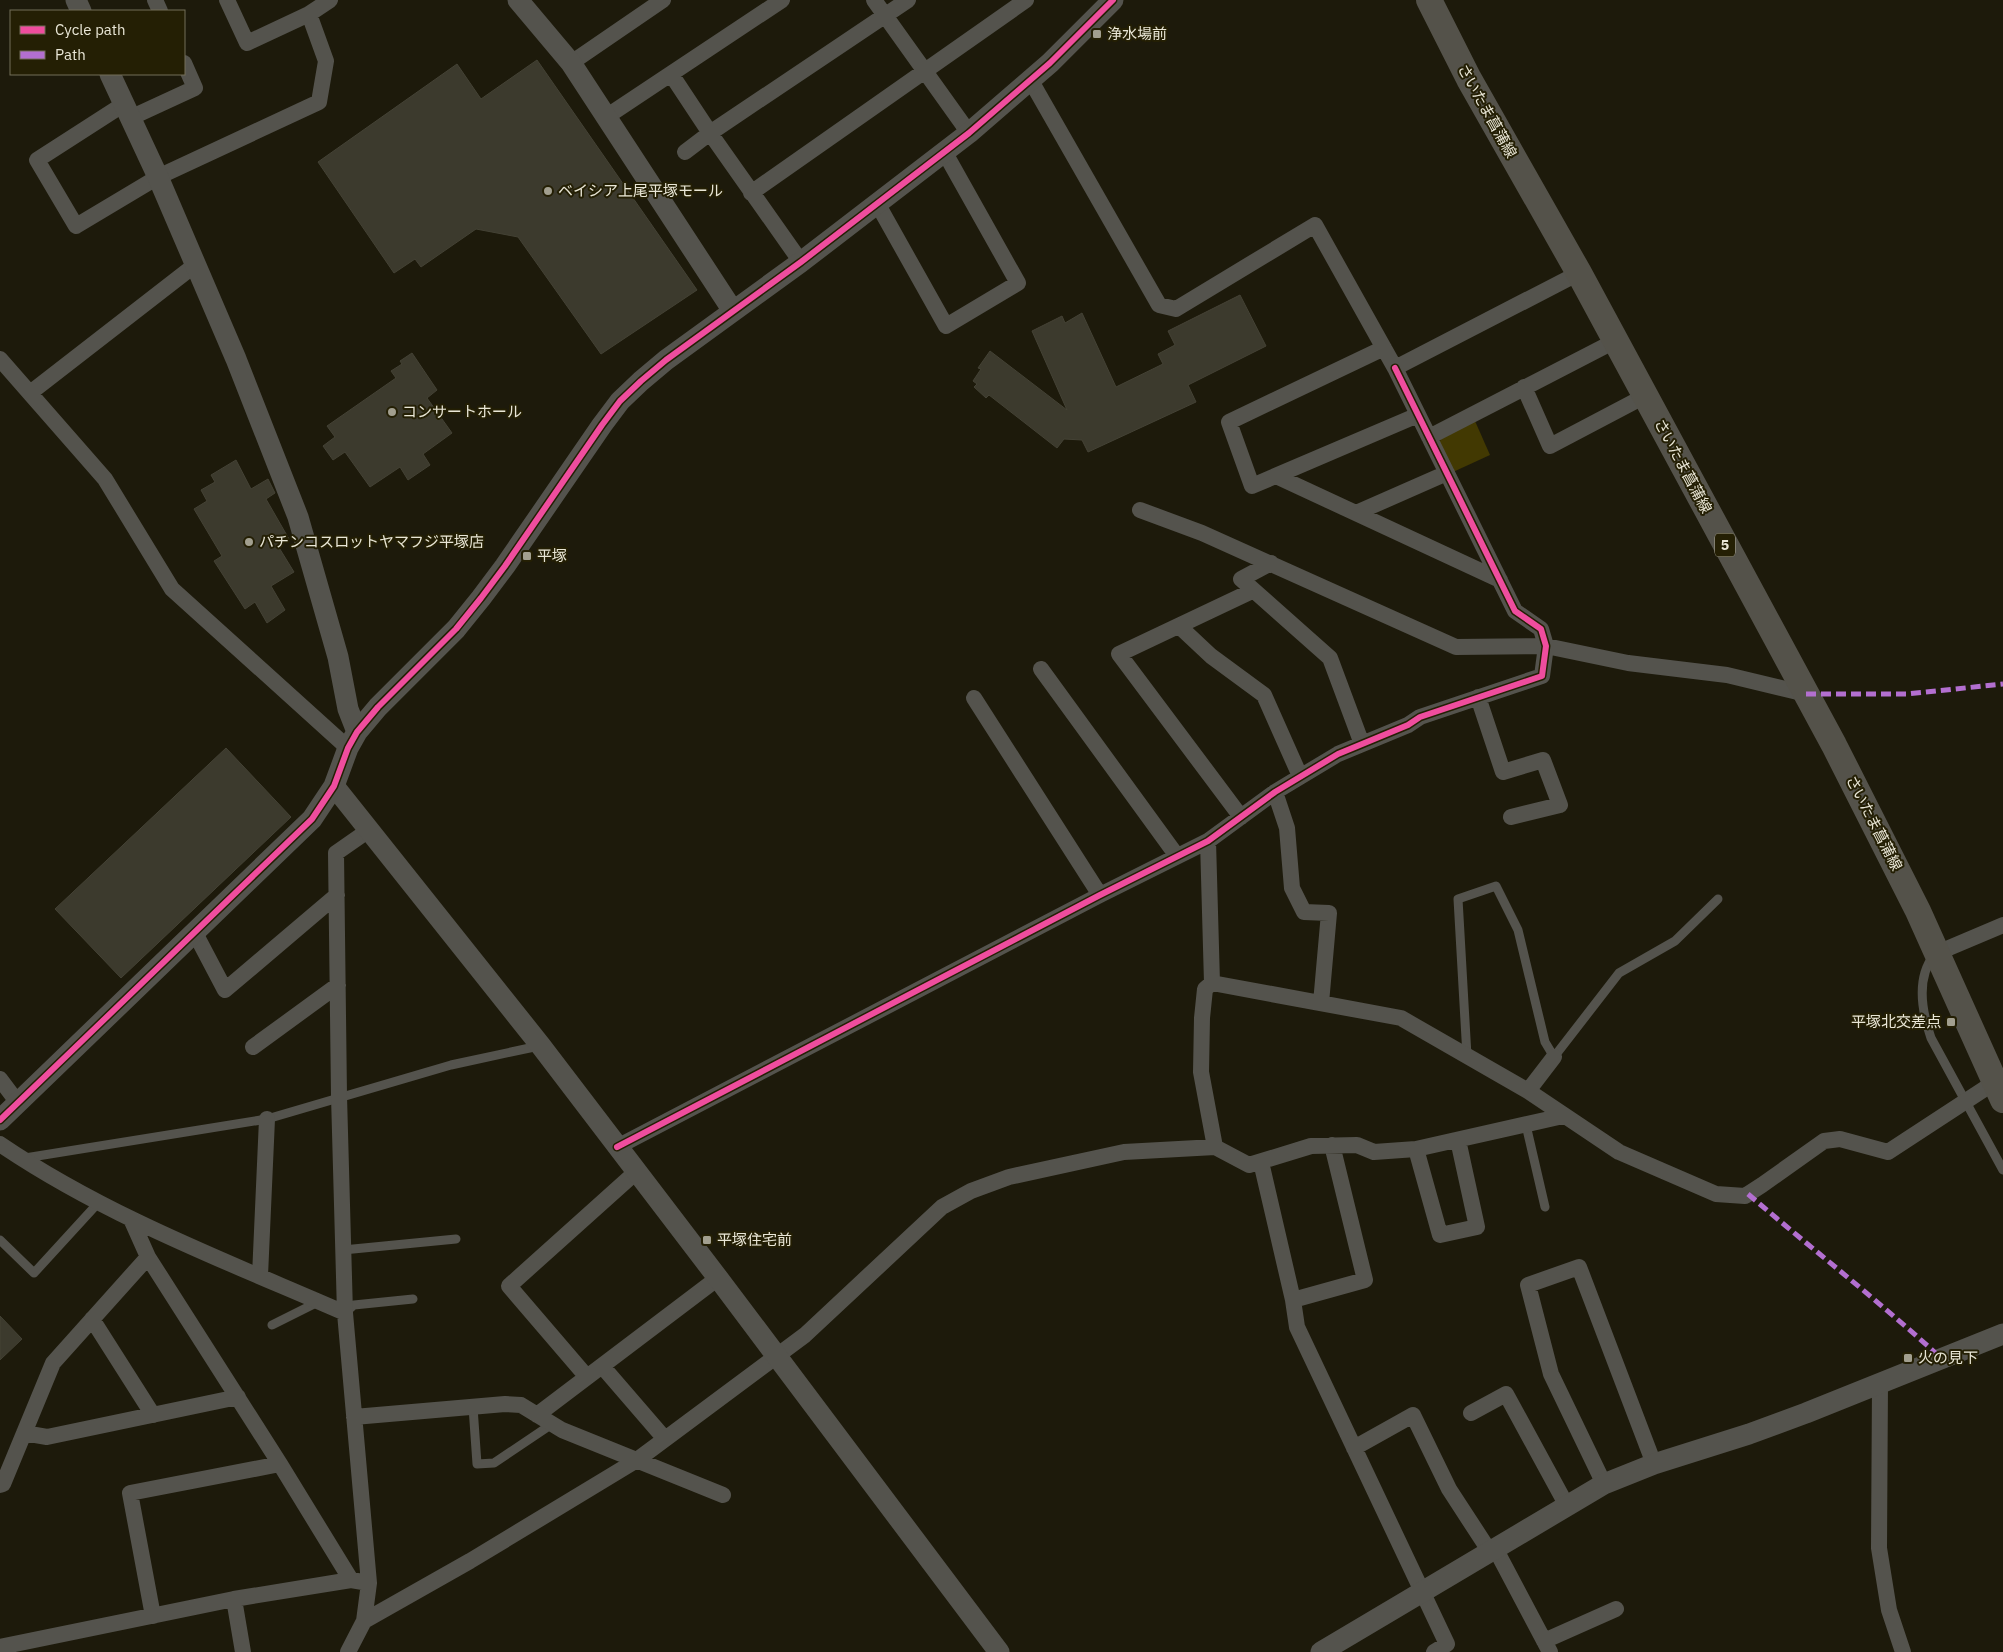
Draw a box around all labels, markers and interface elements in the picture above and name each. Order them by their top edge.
legend [10,10,185,75]
text: Cycle path [55,20,126,39]
place label: 浄水場前 [1107,24,1167,43]
marker: 浄水場前 [1091,28,1103,40]
text: Path [55,45,86,64]
street label: さいたま菖蒲線 [1454,60,1521,161]
place label: ベイシア上尾平塚モール [558,181,723,200]
marker: ベイシア上尾平塚モール [542,185,554,197]
place label: コンサートホール [402,402,522,421]
marker: コンサートホール [386,406,398,418]
street label: さいたま菖蒲線 [1651,415,1716,516]
place label: パチンコスロットヤマフジ平塚店 [259,532,484,551]
road number: 5 [1715,534,1735,556]
marker: パチンコスロットヤマフジ平塚店 [243,536,255,548]
place label: 平塚 [537,546,567,565]
marker: 平塚 [521,550,533,562]
street label: さいたま菖蒲線 [1842,772,1907,874]
place label: 平塚北交差点 [1851,1012,1941,1031]
marker: 平塚北交差点 [1945,1016,1957,1028]
place label: 平塚住宅前 [717,1230,792,1249]
marker: 平塚住宅前 [701,1234,713,1246]
place label: 火の見下 [1918,1348,1978,1367]
marker: 火の見下 [1902,1352,1914,1364]

